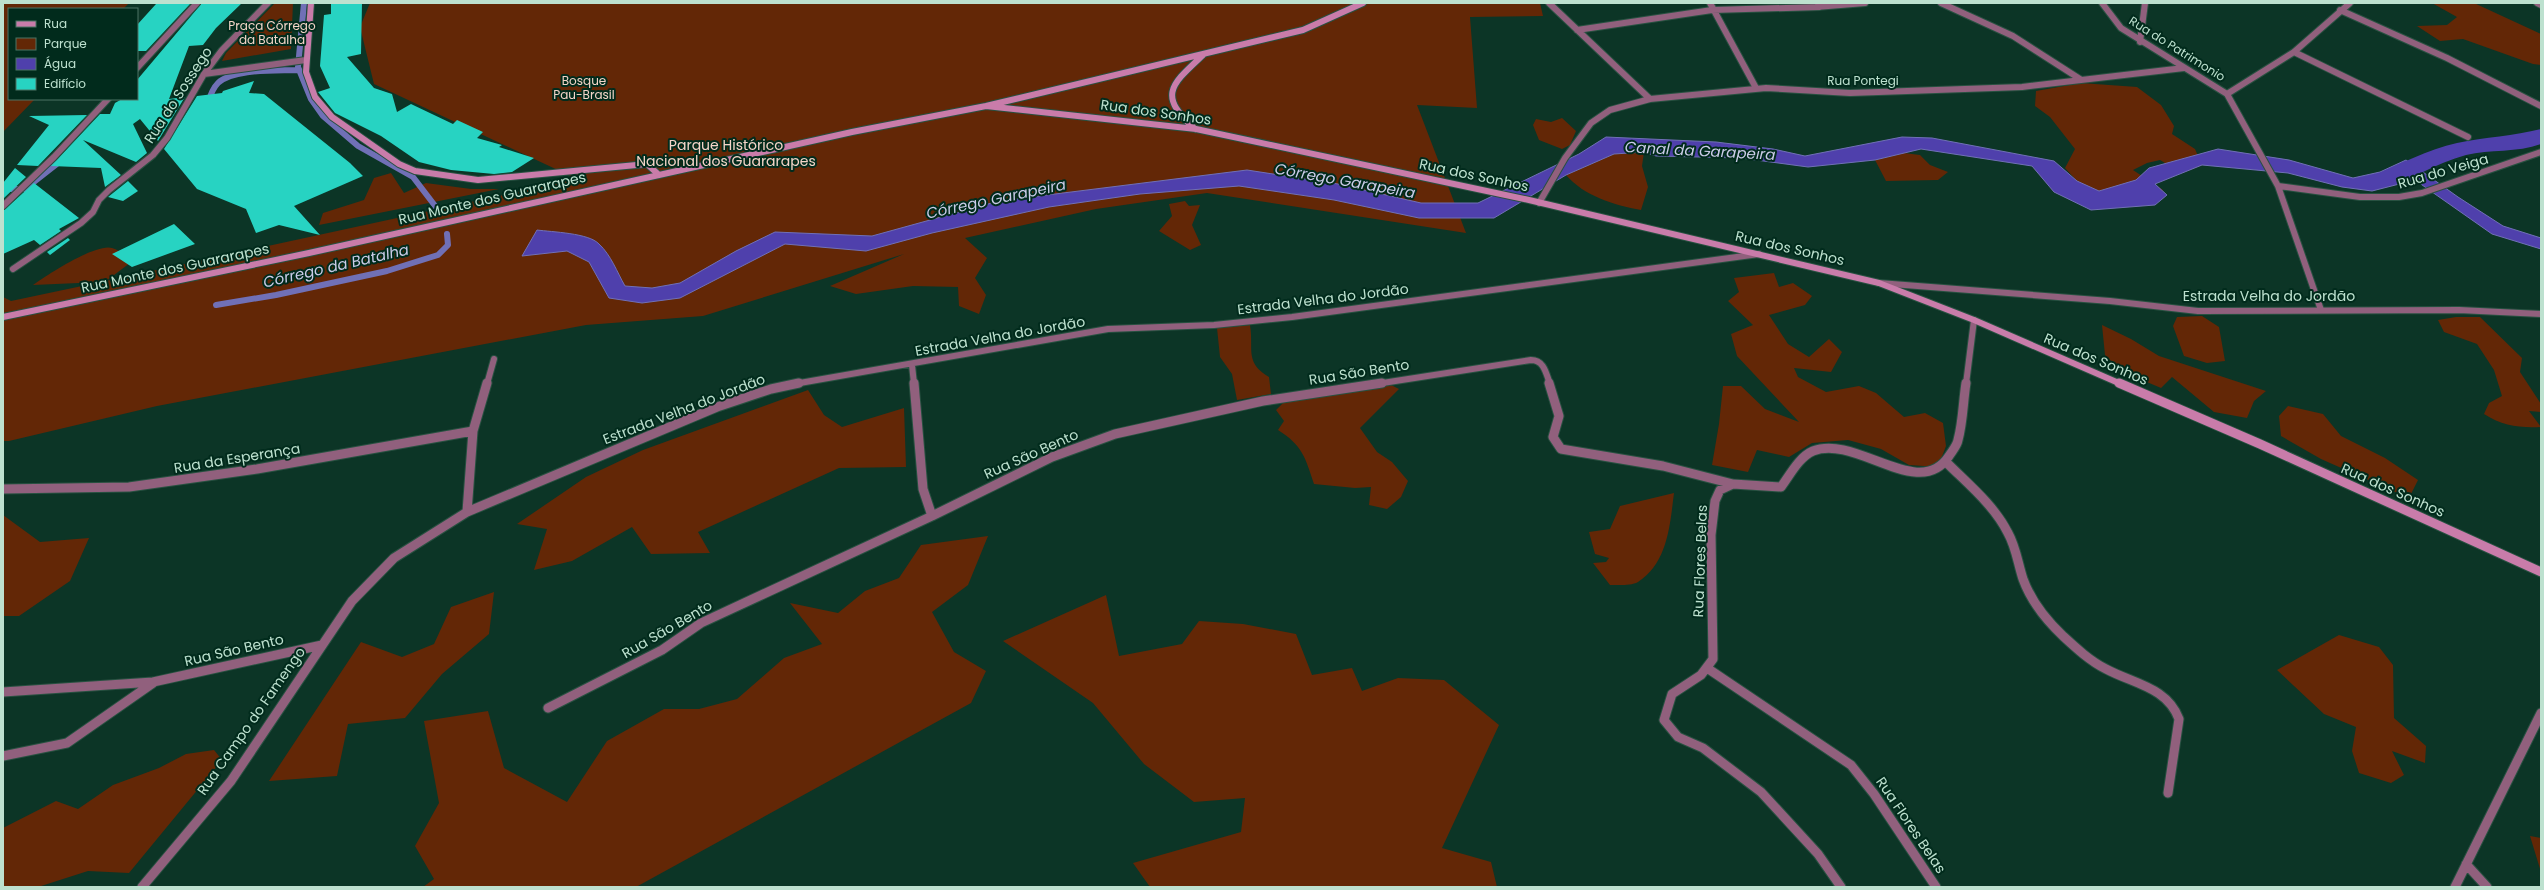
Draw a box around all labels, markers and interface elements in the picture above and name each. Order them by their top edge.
legend [8,8,138,100]
street label: Rua do Patrimonio [2126,12,2229,85]
text: Rua [44,15,67,32]
park label: Praça Córrego da Batalha [228,17,316,48]
text: Parque [44,35,87,52]
street label: Rua do Sossego [139,43,217,147]
text: Água [44,55,76,72]
park label: Bosque Pau-Brasil [553,72,615,103]
street label: Rua Pontegi [1827,72,1899,89]
text: Edifício [44,75,86,92]
street label: Rua dos Sonhos [1099,94,1213,130]
park label: Parque Histórico Nacional dos Guararapes [636,135,816,171]
water label: Canal da Garapeira [1624,136,1776,165]
street label: Rua do Veiga [2395,149,2491,193]
street label: Rua dos Sonhos [1417,154,1531,196]
water label: Córrego Garapeira [1273,158,1417,203]
street label: Rua Monte dos Guararapes [396,167,588,229]
water label: Córrego Garapeira [924,173,1068,224]
street label: Rua dos Sonhos [1733,226,1847,270]
street label: Rua Monte dos Guararapes [79,238,271,298]
water label: Córrego da Batalha [261,239,411,293]
street label: Estrada Velha do Jordão [1236,279,1410,319]
street label: Estrada Velha do Jordão [2183,286,2355,306]
street label: Estrada Velha do Jordão [913,311,1087,361]
street label: Rua dos Sonhos [2041,328,2151,390]
street label: Rua São Bento [1307,354,1411,390]
street label: Estrada Velha do Jordão [600,369,768,449]
street label: Rua São Bento [981,424,1081,484]
street label: Rua da Esperança [172,438,302,478]
street label: Rua dos Sonhos [2338,458,2448,522]
street label: Rua Flores Belas [1688,504,1712,618]
street label: Rua São Bento [618,595,716,663]
street label: Rua São Bento [182,629,286,671]
street label: Rua Campo do Famengo [192,643,310,799]
street label: Rua Flores Belas [1871,773,1951,877]

